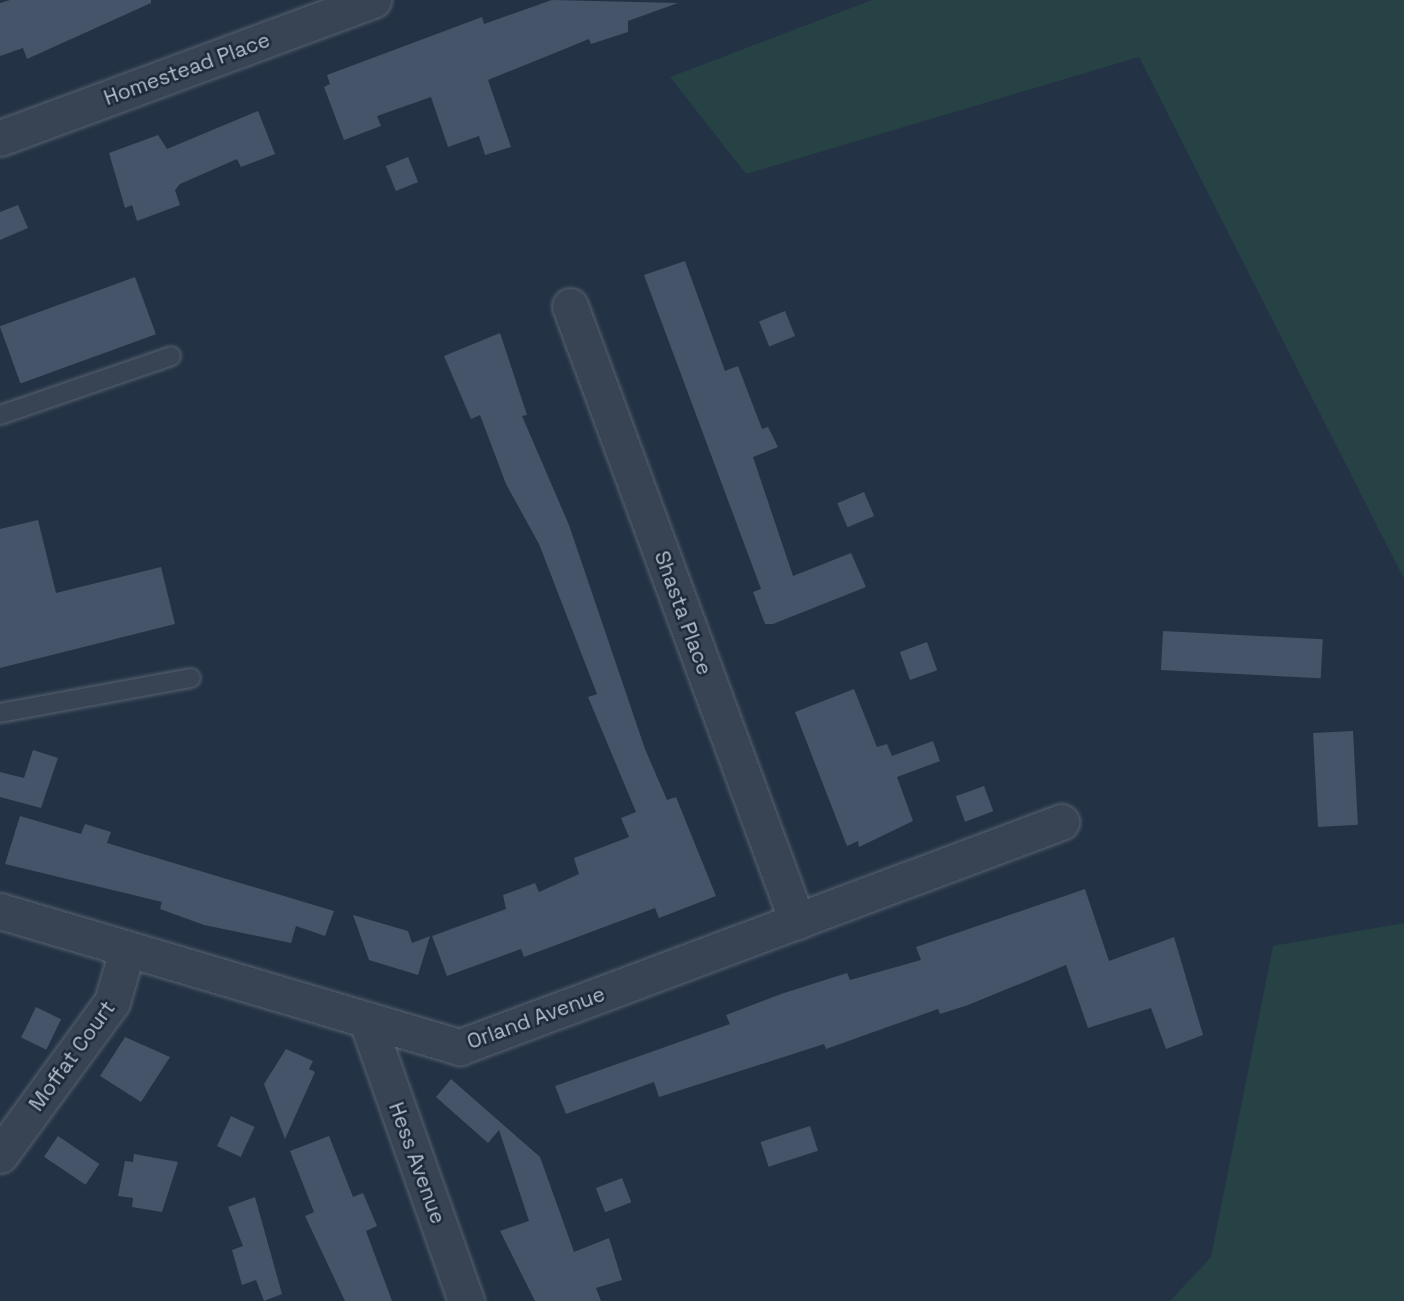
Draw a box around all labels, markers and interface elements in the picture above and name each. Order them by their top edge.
street label: Homestead Place [100,27,274,111]
street label: Shasta Place [649,548,717,678]
street label: Orland Avenue [463,981,609,1055]
street label: Moffat Court [24,996,120,1116]
street label: Hess Avenue [383,1099,451,1227]

